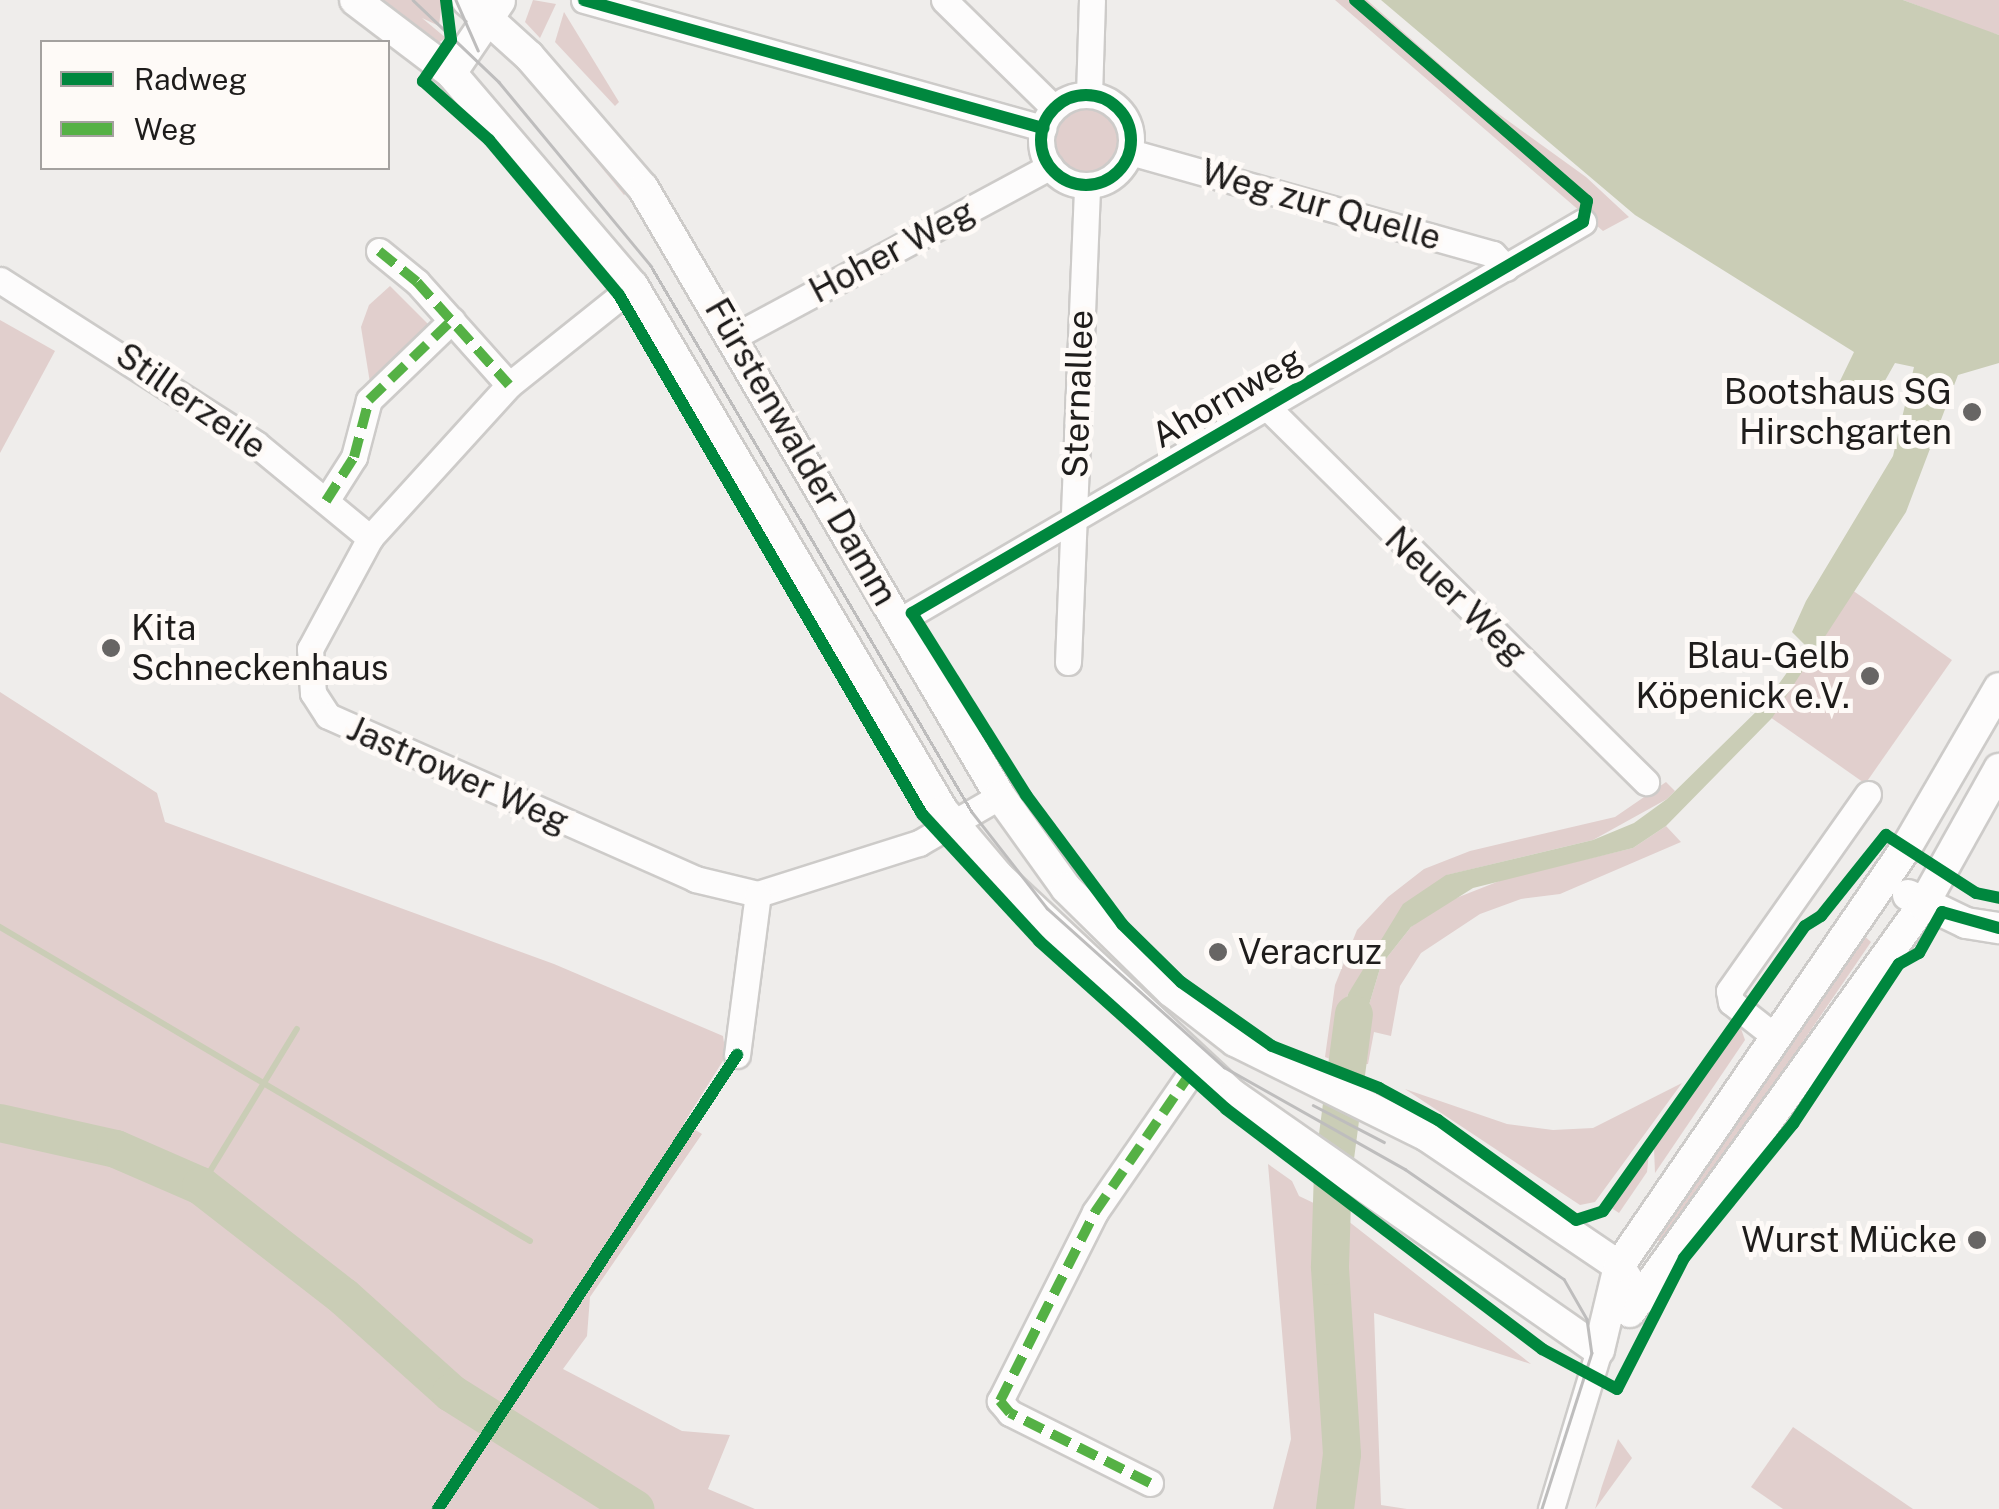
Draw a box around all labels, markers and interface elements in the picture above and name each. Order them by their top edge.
legend [40,40,390,170]
text: Radweg [134,61,247,97]
text: Weg [134,111,197,147]
street label: Weg zur Quelle [1196,151,1446,259]
street label: Hoher Weg [802,190,982,312]
street label: Fürstenwalder Damm [696,291,906,613]
street label: Sternallee [1054,309,1102,479]
street label: Stillerzeile [108,334,274,468]
street label: Ahornweg [1144,337,1310,457]
place label: Bootshaus SG Hirschgarten [1724,371,1952,453]
marker: Bootshaus SG Hirschgarten [1961,401,1983,423]
street label: Neuer Weg [1376,518,1536,674]
place label: Kita Schneckenhaus [131,607,389,689]
place label: Blau-Gelb Köpenick e.V. [1635,635,1850,717]
marker: Kita Schneckenhaus [100,637,122,659]
marker: Blau-Gelb Köpenick e.V. [1859,665,1881,687]
street label: Jastrower Weg [340,707,576,843]
place label: Veracruz [1238,931,1382,973]
marker: Veracruz [1207,941,1229,963]
place label: Wurst Mücke [1741,1219,1957,1261]
marker: Wurst Mücke [1966,1229,1988,1251]

